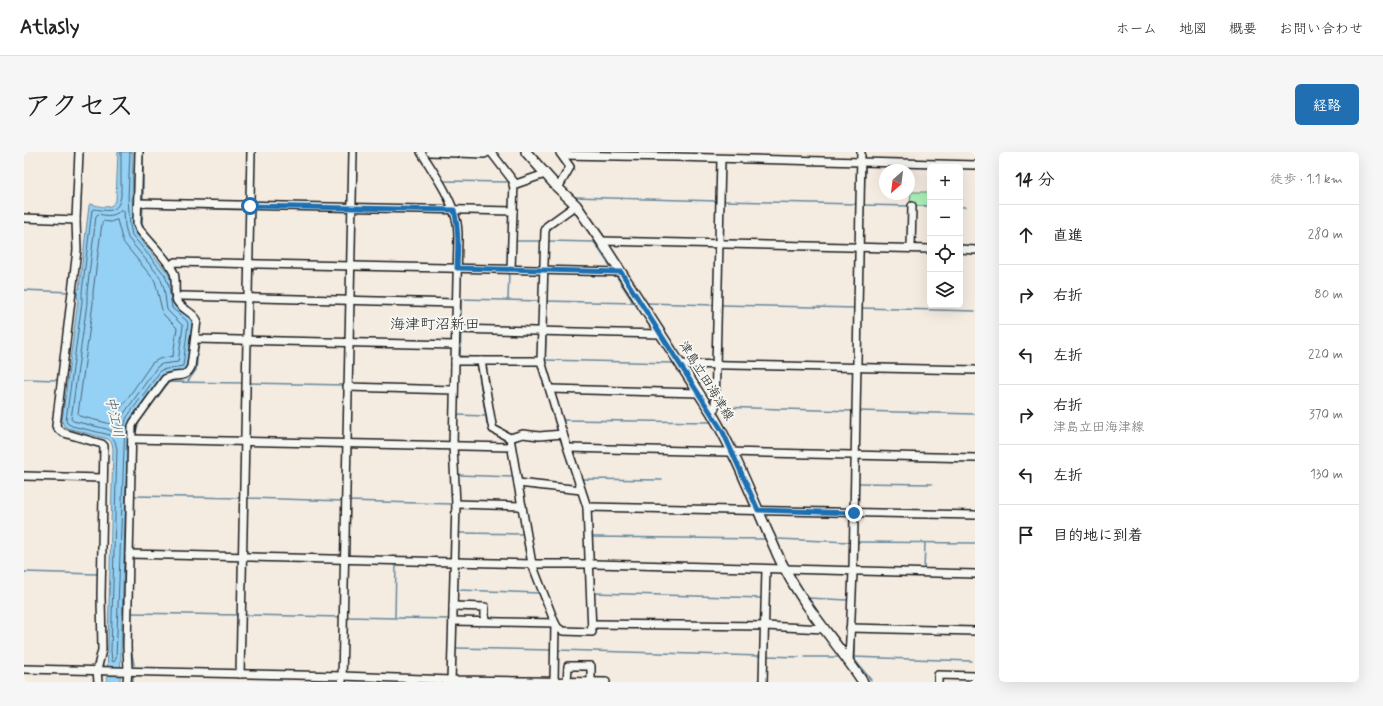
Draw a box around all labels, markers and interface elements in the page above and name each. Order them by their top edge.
text: Atlasly [20,15,79,40]
text: ホーム [1116,20,1157,38]
text: 地図 [1179,20,1207,38]
text: 概要 [1229,20,1257,38]
text: お問い合わせ [1279,20,1363,38]
button: 経路 [1295,84,1359,125]
text: アクセス [24,89,134,126]
north arrow [879,164,915,200]
map controls [927,164,963,308]
button: + [927,164,963,200]
text: 14 分 [1015,169,1055,191]
text: 徒歩 · 1.1 km [1270,171,1343,188]
route start [241,197,259,215]
button: − [927,200,963,236]
icon: ahead [1015,224,1037,246]
text: 直進 [1053,226,1083,246]
text: 280 m [1308,226,1343,243]
button: locate [927,236,963,272]
button: layers [927,272,963,308]
icon: right [1015,284,1037,306]
text: 右折 [1053,286,1083,306]
text: 80 m [1314,286,1343,303]
district label: 海津町沼新田 [390,315,480,335]
street label: 津島立田海津線 [675,338,738,425]
icon: left [1015,344,1037,366]
text: 左折 [1053,346,1083,366]
text: 220 m [1308,346,1343,363]
water label: 中江川 [101,395,127,439]
text: 右折 [1053,396,1083,416]
icon: right [1015,404,1037,426]
text: 370 m [1309,406,1343,423]
text: 津島立田海津線 [1053,419,1144,436]
icon: left [1015,464,1037,486]
text: 左折 [1053,466,1083,486]
text: 130 m [1310,466,1343,483]
route end [845,504,863,522]
icon: arrive [1015,524,1037,546]
text: 目的地に到着 [1053,526,1143,546]

